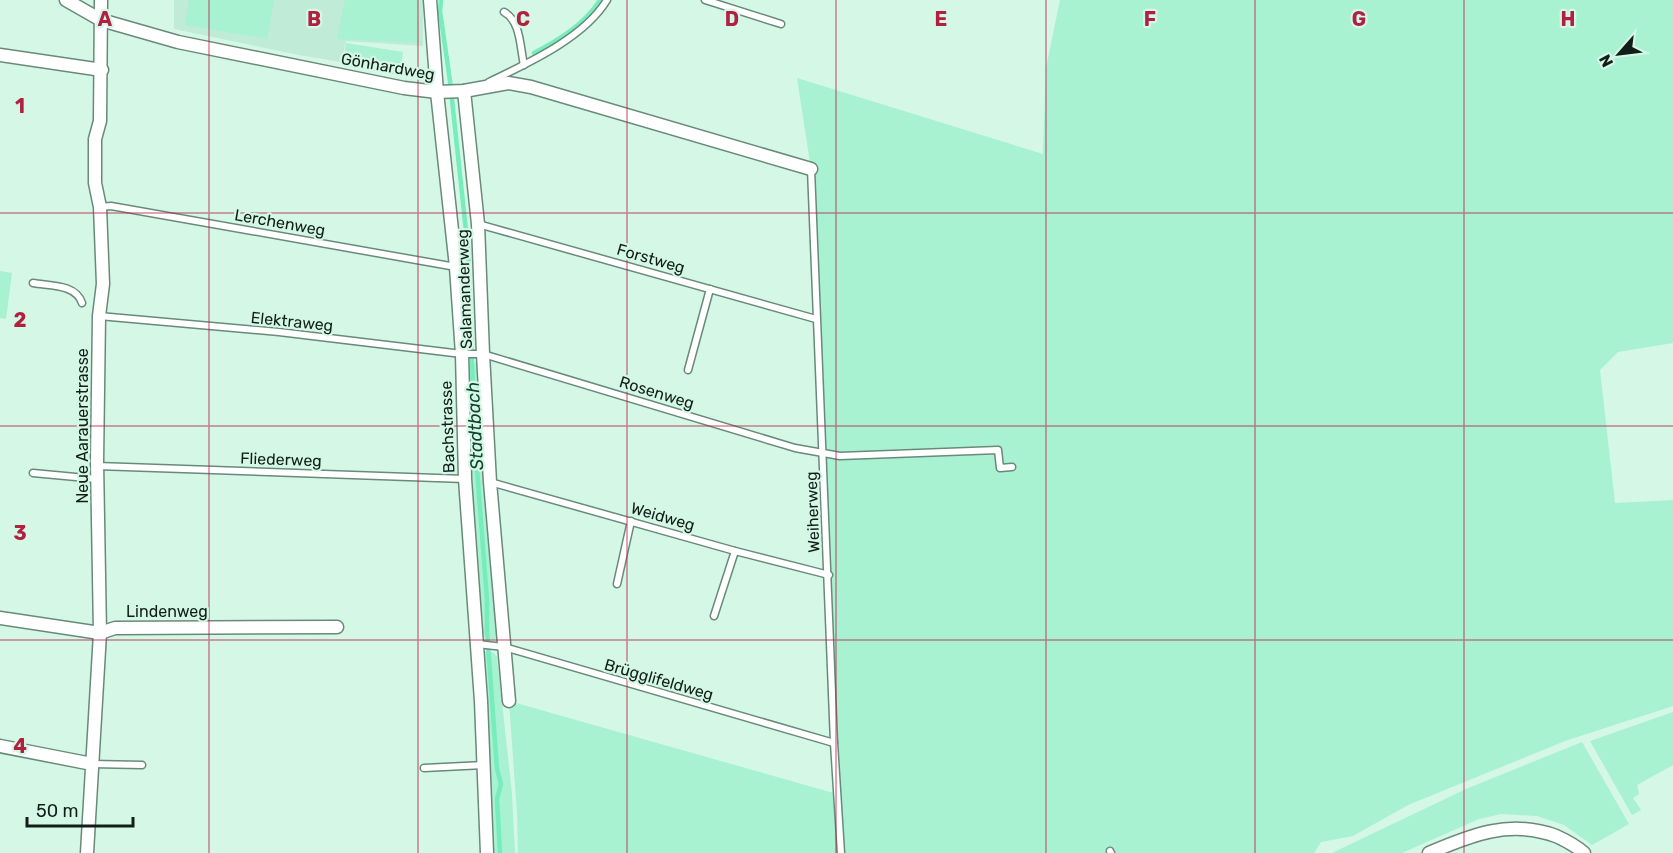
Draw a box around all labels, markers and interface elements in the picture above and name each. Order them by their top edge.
text: A [98,7,113,31]
text: B [307,7,321,31]
text: C [516,7,530,31]
text: D [725,7,739,31]
text: E [935,7,947,31]
text: F [1144,7,1156,31]
text: G [1352,7,1366,31]
text: H [1561,7,1575,31]
north arrow [1589,24,1649,84]
street label: Gönhardweg [340,49,436,84]
text: N [1595,51,1617,70]
text: 1 [15,94,25,118]
street label: Lerchenweg [233,205,327,240]
street label: Salamanderweg [453,229,476,349]
street label: Forstweg [615,240,687,277]
text: 2 [14,308,27,332]
street label: Elektraweg [250,308,334,335]
street label: Neue Aarauerstrasse [73,348,92,504]
street label: Rosenweg [617,372,697,413]
street label: Bachstrasse [436,380,459,474]
water label: Stadtbach [462,381,488,471]
street label: Fliederweg [240,449,322,470]
street label: Weiherweg [802,471,823,553]
street label: Weidweg [629,498,697,535]
text: 3 [13,521,27,545]
street label: Lindenweg [126,602,208,621]
street label: Brügglifeldweg [602,655,716,704]
text: 4 [13,734,27,758]
scale bar [27,790,134,828]
text: 50 m [36,800,79,822]

